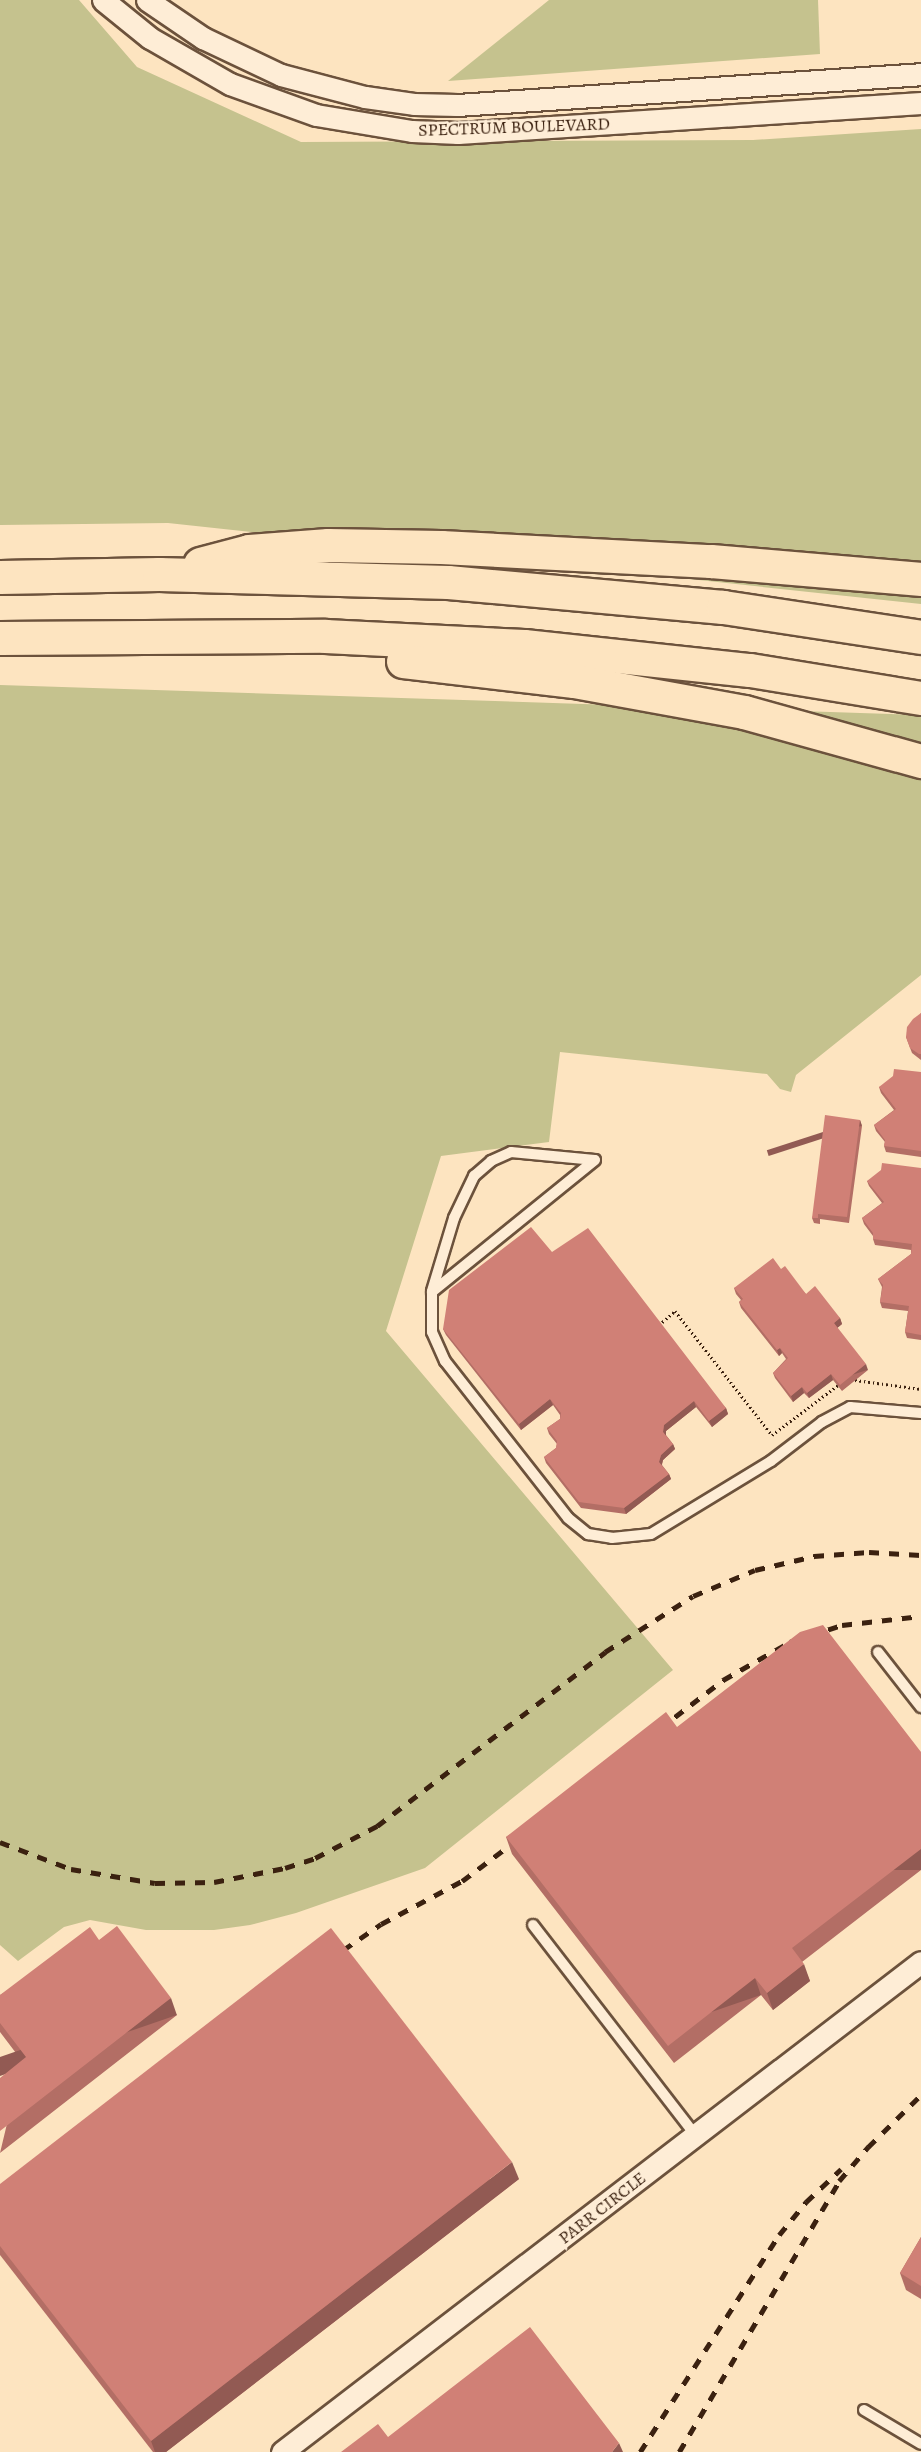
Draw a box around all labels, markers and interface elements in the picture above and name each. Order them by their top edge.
street label: SPECTRUM BOULEVARD [418,113,610,141]
street label: PARR CIRCLE [554,2167,650,2249]

